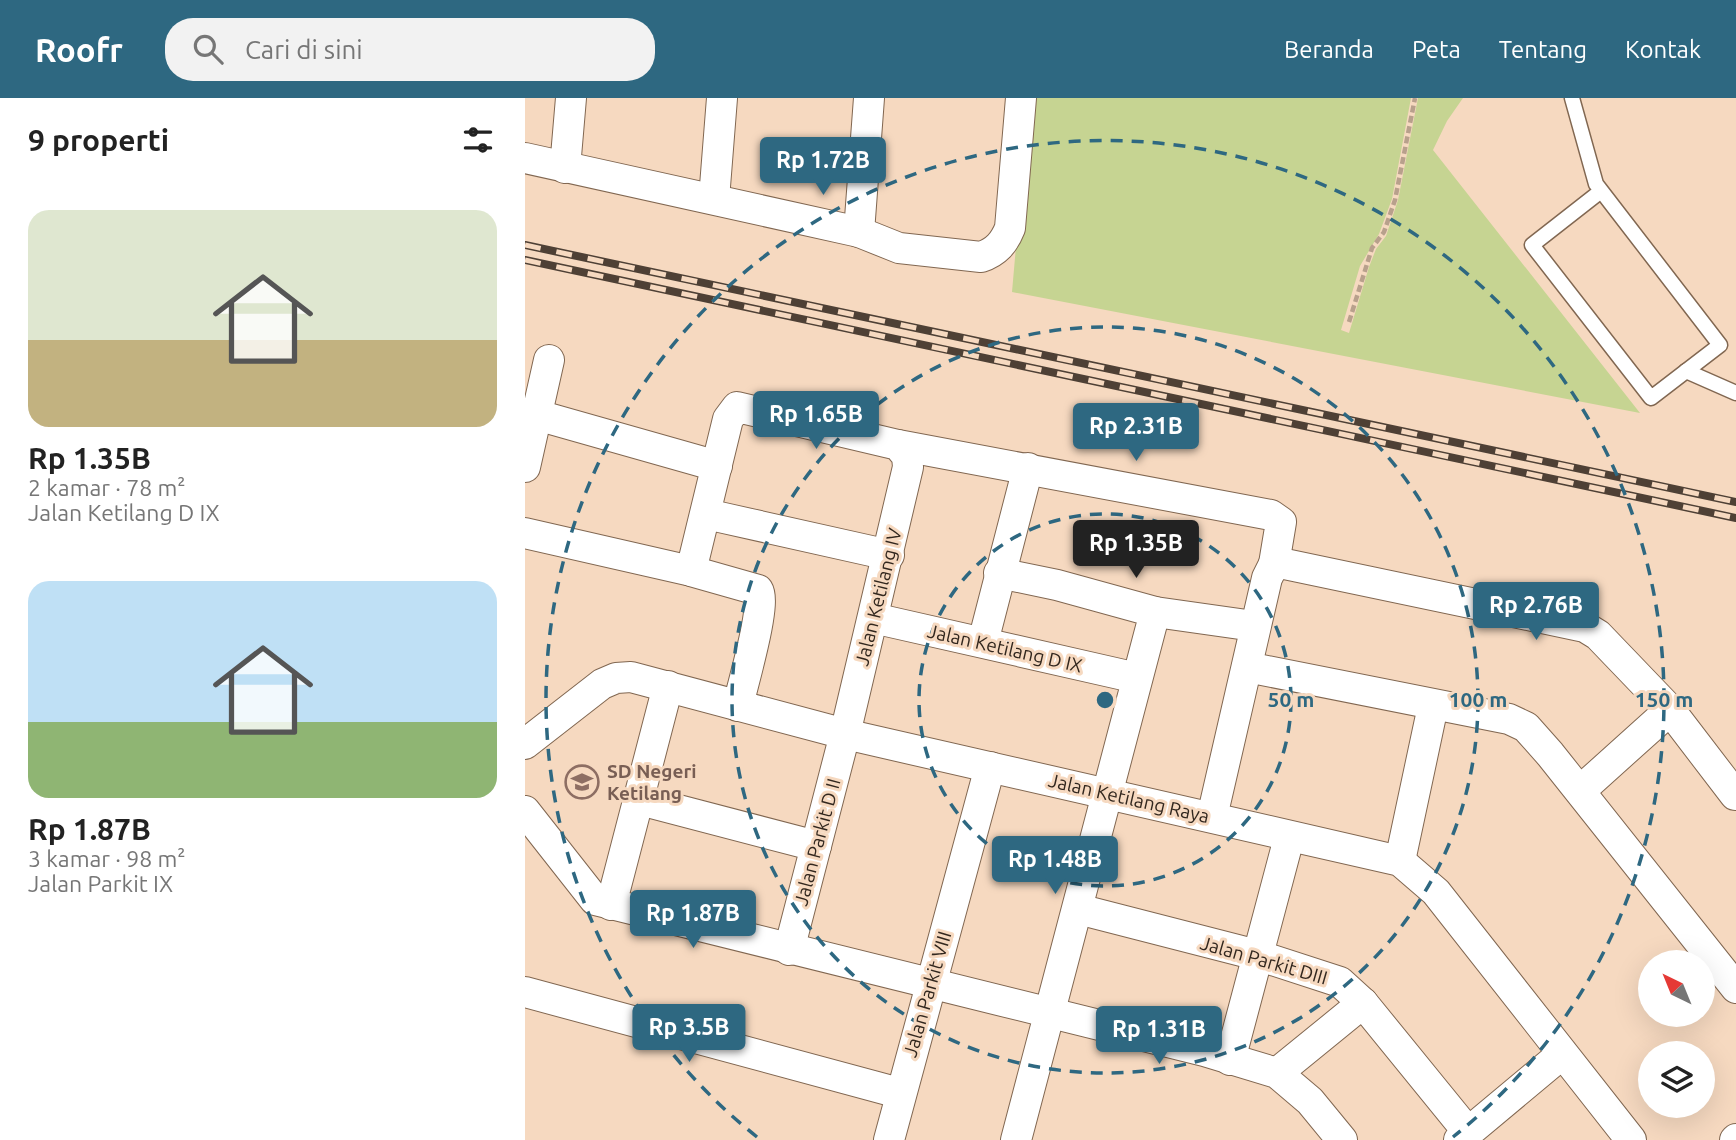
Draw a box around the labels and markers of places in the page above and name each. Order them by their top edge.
pin: Rp 1.72B [751,138,895,197]
pin: Rp 1.65B [744,392,888,451]
pin: Rp 2.31B [1064,404,1208,463]
pin: Rp 1.35B [1064,520,1208,580]
pin: Rp 2.76B [1464,582,1608,642]
centre of rings [1093,688,1117,712]
place label: SD Negeri Ketilang [607,760,697,804]
school or university icon: SD Negeri Ketilang [563,763,601,801]
pin: Rp 1.48B [983,836,1127,896]
pin: Rp 1.87B [621,890,765,950]
pin: Rp 3.5B [624,1004,754,1064]
pin: Rp 1.31B [1087,1006,1231,1066]

